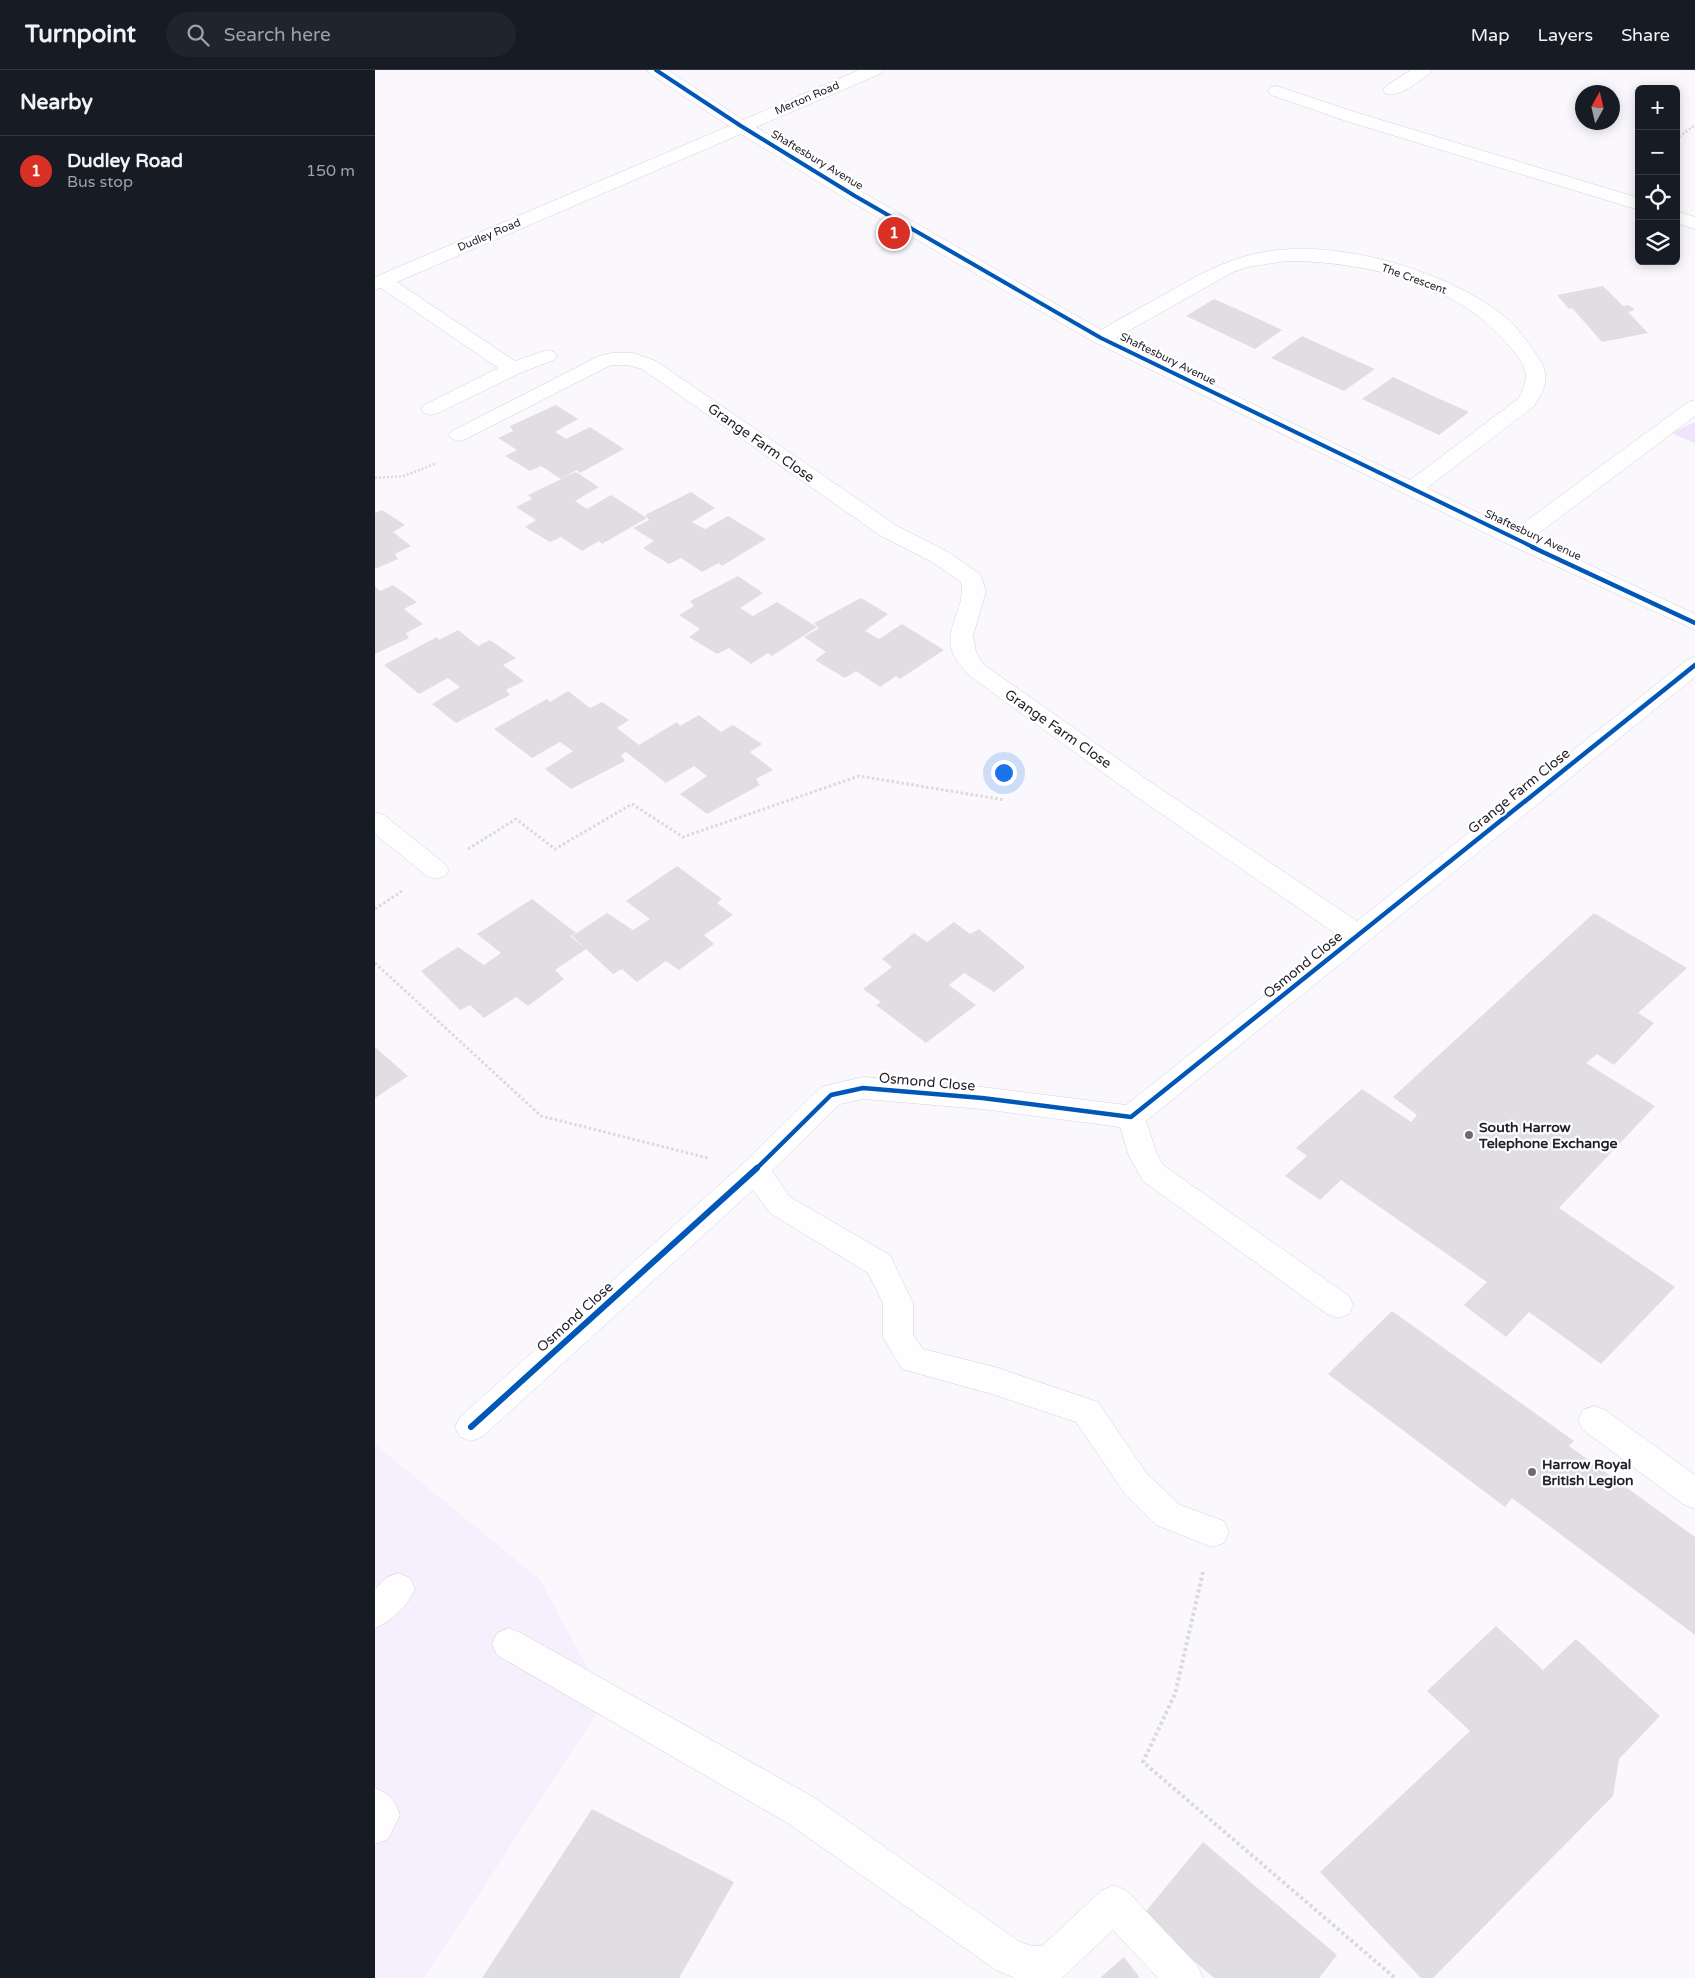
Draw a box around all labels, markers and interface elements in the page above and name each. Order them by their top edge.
search box [166,12,516,57]
text: Turnpoint [25,20,136,49]
icon: search [184,21,212,49]
text: Search here [224,24,331,46]
text: Map [1471,24,1510,46]
text: Layers [1538,24,1593,46]
text: Share [1621,24,1670,46]
street label: Merton Road [773,79,841,117]
north arrow [1575,85,1620,130]
map controls [1635,85,1680,265]
button: + [1635,85,1680,130]
text: Nearby [20,90,93,115]
street label: Shaftesbury Avenue [769,127,865,193]
button: − [1635,130,1680,175]
text: Dudley Road [67,150,183,172]
text: 1 [31,161,41,181]
text: 150 m [306,161,355,181]
text: Bus stop [67,172,133,192]
button: locate [1635,175,1680,220]
pin: 1 [878,214,910,252]
street label: Dudley Road [456,216,522,254]
button: layers [1635,220,1680,265]
street label: The Crescent [1380,261,1448,297]
street label: Shaftesbury Avenue [1118,330,1218,388]
street label: Grange Farm Close [704,400,818,486]
street label: Shaftesbury Avenue [1483,507,1583,563]
street label: Grange Farm Close [1001,686,1115,772]
street label: Grange Farm Close [1465,745,1573,837]
your location [991,760,1017,786]
street label: Osmond Close [1260,928,1346,1002]
street label: Osmond Close [878,1069,976,1095]
place label: South Harrow Telephone Exchange [1478,1119,1617,1152]
marker: South Harrow Telephone Exchange [1463,1129,1475,1141]
street label: Osmond Close [533,1278,617,1356]
place label: Harrow Royal British Legion [1542,1456,1634,1489]
marker: Harrow Royal British Legion [1526,1466,1538,1478]

